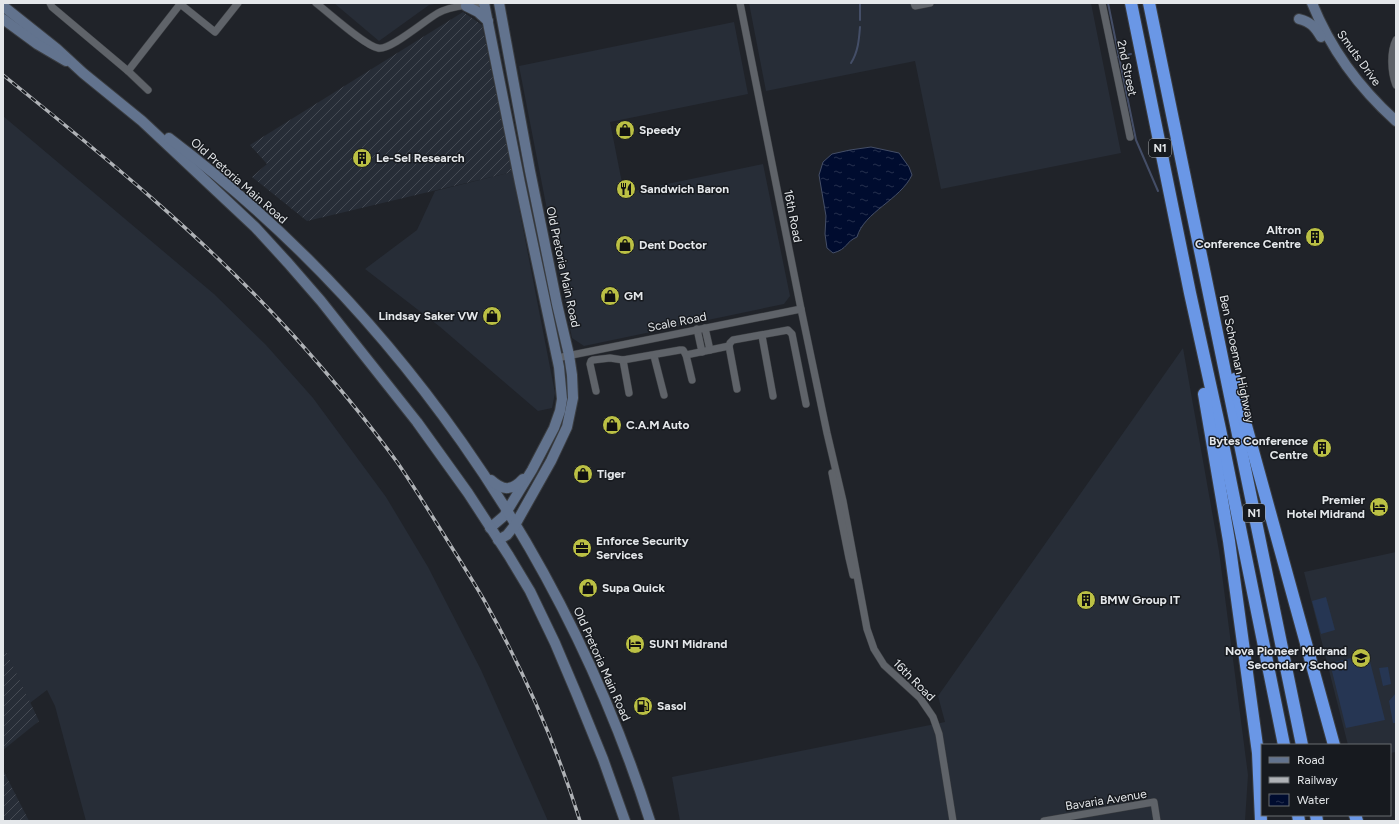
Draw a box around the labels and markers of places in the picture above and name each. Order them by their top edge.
shop icon: Speedy [614,119,636,141]
place label: Speedy [639,123,681,137]
building icon: Le-Sel Research [351,147,373,169]
place label: Le-Sel Research [376,151,465,165]
restaurant icon: Sandwich Baron [615,178,637,200]
place label: Sandwich Baron [640,182,729,196]
place label: Altron Conference Centre [1195,223,1301,251]
building icon: Altron Conference Centre [1304,226,1326,248]
shop icon: Dent Doctor [614,234,636,256]
place label: Dent Doctor [639,238,707,252]
shop icon: GM [599,285,621,307]
place label: GM [624,289,643,303]
shop icon: Lindsay Saker VW [481,305,503,327]
place label: Lindsay Saker VW [379,309,478,323]
shop icon: C.A.M Auto [601,414,623,436]
place label: C.A.M Auto [626,418,689,432]
place label: Bytes Conference Centre [1209,434,1308,462]
building icon: Bytes Conference Centre [1311,437,1333,459]
shop icon: Tiger [572,463,594,485]
place label: Tiger [597,467,626,481]
place label: Premier Hotel Midrand [1286,493,1365,521]
hotel icon: Premier Hotel Midrand [1368,496,1390,518]
place label: Enforce Security Services [596,534,689,562]
office icon: Enforce Security Services [571,537,593,559]
shop icon: Supa Quick [577,577,599,599]
place label: Supa Quick [602,581,666,595]
building icon: BMW Group IT [1075,589,1097,611]
place label: BMW Group IT [1100,593,1180,607]
hotel icon: SUN1 Midrand [624,633,646,655]
place label: SUN1 Midrand [649,637,727,651]
place label: Nova Pioneer Midrand Secondary School [1225,644,1347,672]
school or university icon: Nova Pioneer Midrand Secondary School [1350,647,1372,669]
fuel station icon: Sasol [632,695,654,717]
place label: Sasol [657,699,686,713]

